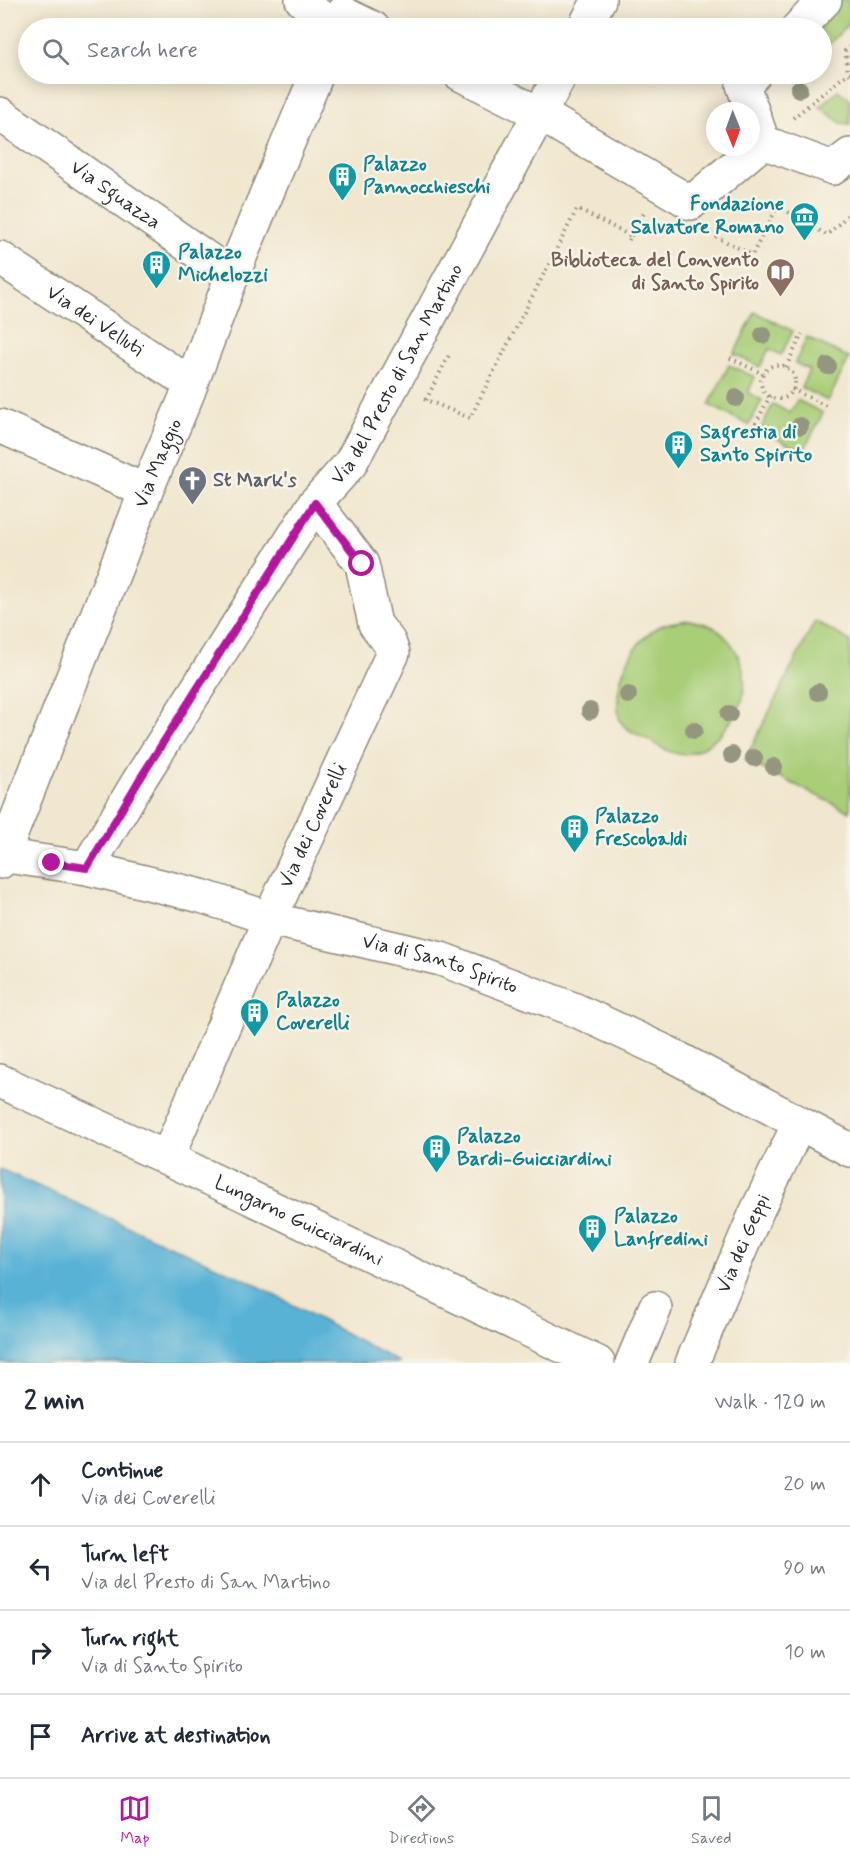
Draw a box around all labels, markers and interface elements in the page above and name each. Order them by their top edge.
search box [18,18,832,84]
icon: search [39,35,72,68]
text: Search here [87,37,198,65]
north arrow [706,102,760,156]
place label: Palazzo Pannocchieschi [363,151,491,201]
street label: Via Sguazza [65,154,166,236]
building icon: Palazzo Pannocchieschi [326,160,358,202]
place label: Fondazione Salvatore Romano [631,191,784,241]
museum icon: Fondazione Salvatore Romano [789,200,821,242]
place label: Palazzo Michelozzi [178,239,268,289]
place label: Biblioteca del Convento di Santo Spirito [551,247,759,297]
building icon: Palazzo Michelozzi [141,248,173,290]
library icon: Biblioteca del Convento di Santo Spirito [764,256,796,298]
street label: Via del Presto di San Martino [324,259,469,491]
street label: Via dei Velluti [41,279,149,363]
street label: Via Maggio [127,414,189,512]
place label: Sagrestia di Santo Spirito [700,419,812,469]
building icon: Sagrestia di Santo Spirito [663,428,695,470]
church icon: St Mark's [176,464,208,506]
place label: St Mark's [213,467,297,494]
route start [348,550,374,576]
street label: Via dei Coverelli [272,759,353,892]
place label: Palazzo Frescobaldi [595,803,688,853]
building icon: Palazzo Frescobaldi [558,812,590,854]
route end [38,849,64,875]
street label: Via di Santo Spirito [359,927,522,1000]
place label: Palazzo Coverelli [276,987,350,1037]
building icon: Palazzo Coverelli [239,996,271,1038]
place label: Palazzo Bardi-Guicciardini [457,1123,612,1173]
building icon: Palazzo Bardi-Guicciardini [420,1132,452,1174]
street label: Lungarno Guicciardini [210,1169,388,1273]
street label: Via dei Geppi [710,1189,777,1297]
place label: Palazzo Lanfredini [614,1203,708,1253]
building icon: Palazzo Lanfredini [577,1212,609,1254]
text: 2 min [24,1385,85,1419]
text: Walk · 120 m [715,1389,826,1416]
text: Continue [81,1457,163,1485]
icon: ahead [24,1468,57,1501]
text: 20 m [783,1471,826,1498]
text: Via dei Coverelli [81,1485,216,1512]
text: Turn left [81,1541,169,1569]
icon: left [24,1552,57,1585]
text: 90 m [783,1555,826,1582]
text: Via del Presto di San Martino [81,1569,330,1596]
text: Turn right [81,1625,179,1653]
icon: right [24,1636,57,1669]
text: 10 m [784,1639,826,1666]
text: Via di Santo Spirito [81,1653,243,1680]
icon: arrive [24,1720,57,1753]
text: Arrive at destination [81,1722,271,1750]
tab: Map [118,1792,151,1849]
tab: Directions [388,1792,454,1849]
tab: Saved [691,1792,732,1849]

